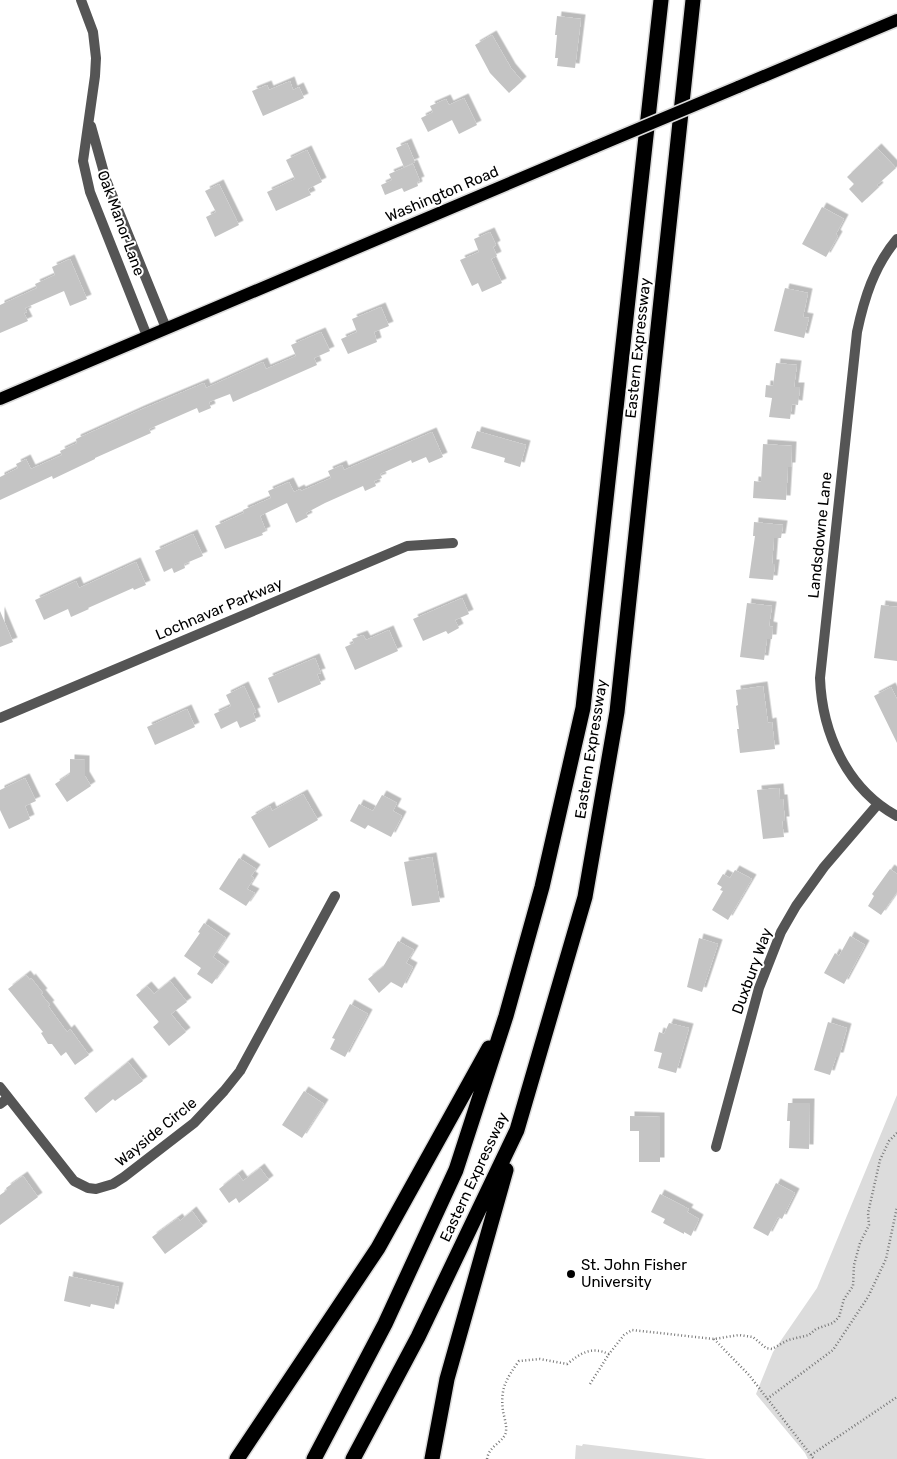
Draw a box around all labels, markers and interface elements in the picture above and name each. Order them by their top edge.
street label: Washington Road [383,162,501,226]
street label: Oak Manor Lane [94,168,148,278]
street label: Eastern Expressway [622,277,654,419]
street label: Landsdowne Lane [804,471,836,599]
street label: Lochnavar Parkway [153,574,285,644]
street label: Eastern Expressway [571,678,611,820]
street label: Duxbury Way [728,925,776,1017]
street label: Wayside Circle [112,1094,200,1170]
street label: Eastern Expressway [436,1109,512,1245]
place label: St. John Fisher University [581,1256,687,1291]
marker: St. John Fisher University [565,1268,577,1280]

